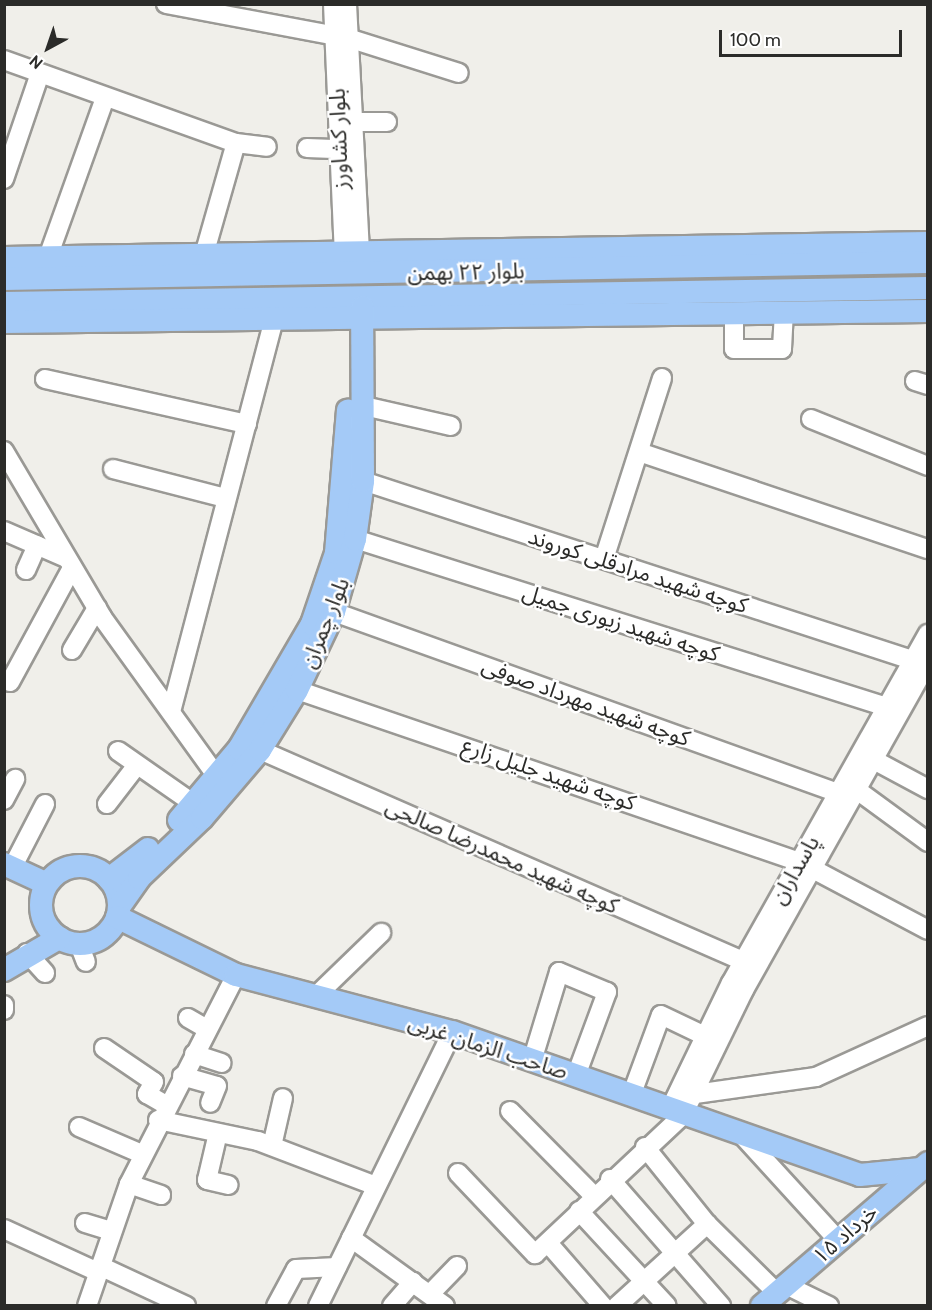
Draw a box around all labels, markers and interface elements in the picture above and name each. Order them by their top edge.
north arrow [18,18,78,78]
scale bar [722,18,905,56]
text: 100 m [730,29,781,51]
text: N [26,51,47,73]
street label: بلوار کشاورز [324,88,354,190]
street label: بلوار ۲۲ بهمن [407,258,525,286]
street label: کوچه شهید مرادقلی کوروند [525,523,751,619]
street label: بلوار چمران [295,574,355,672]
street label: کوچه شهید زیوری جمیل [519,579,723,667]
street label: کوچه شهید مهرداد صوفی [478,652,694,752]
street label: کوچه شهید جلیل زارع [459,732,639,816]
street label: کوچه شهید محمدرضا صالحی [381,793,623,919]
street label: پاسداران [765,831,825,909]
street label: صاحب الزمان غربی [405,1009,571,1085]
street label: ۱۵ خرداد [807,1199,883,1269]

